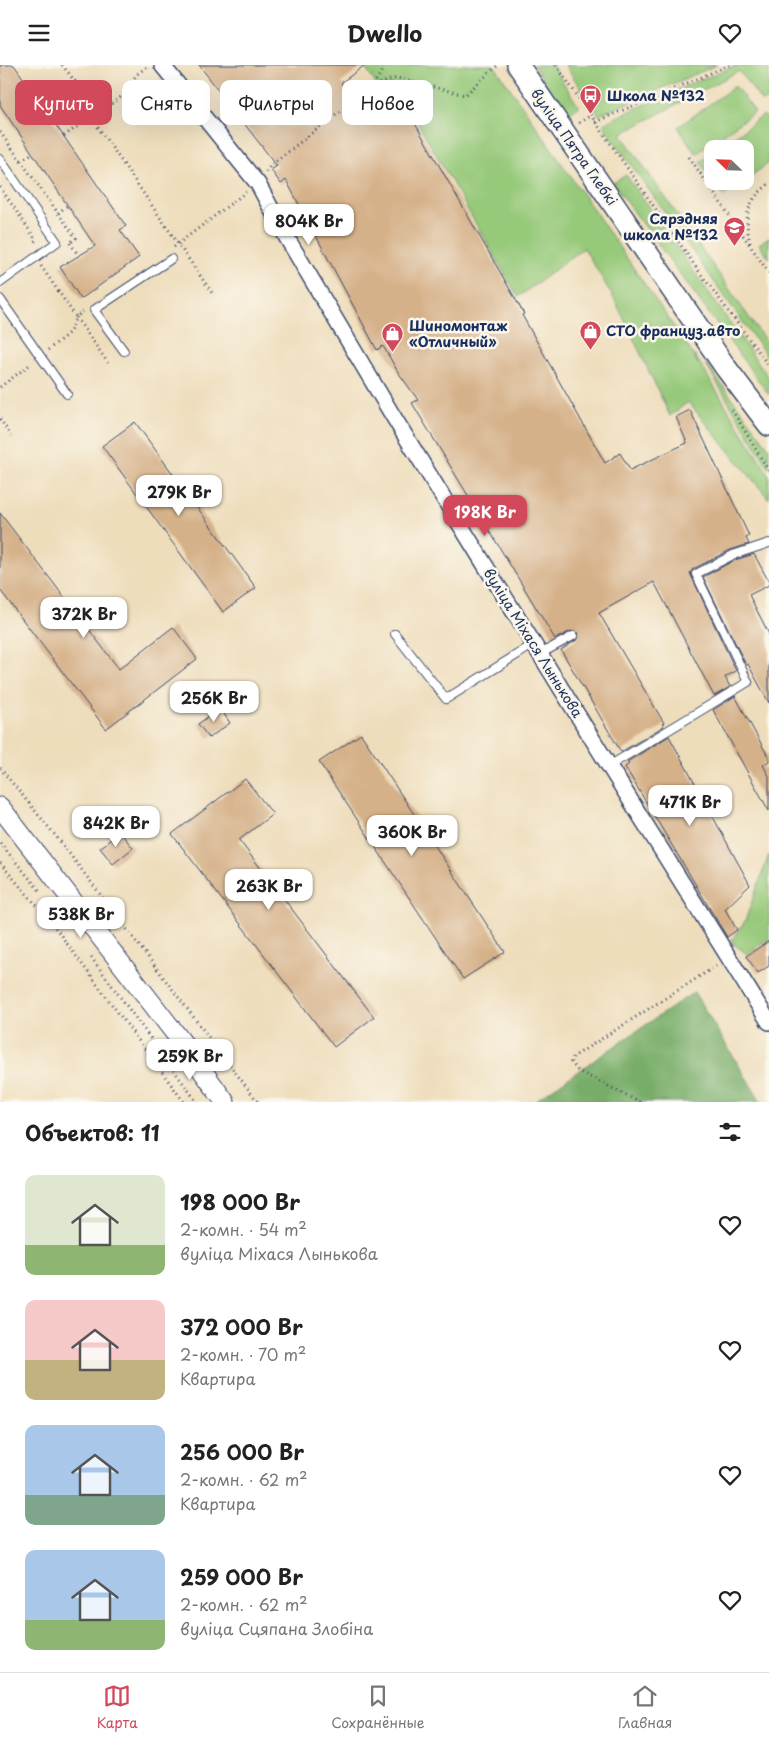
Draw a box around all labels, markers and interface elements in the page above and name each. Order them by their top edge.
text: Dwello [347,16,422,49]
icon: menu [25,19,53,47]
icon: heart [716,19,744,47]
chip: Купить [15,80,112,125]
chip: Снять [122,80,210,125]
chip: Фильтры [220,80,332,125]
chip: Новое [342,80,433,125]
street label: вуліца Пятра Глебкі [526,84,623,210]
bus stop icon: Школа №132 [579,84,603,115]
place label: Школа №132 [607,85,705,106]
north arrow [704,140,754,190]
map controls [704,140,754,190]
pin: 804K Br [263,203,355,246]
text: 804K Br [275,208,343,232]
place label: Сярэдняя школа №132 [623,208,718,245]
school or university icon: Сярэдняя школа №132 [722,215,746,246]
place label: Шиномонтаж «Отличный» [409,315,508,352]
shop icon: СТО француз.авто [578,319,602,350]
place label: СТО француз.авто [606,320,740,341]
shop icon: Шиномонтаж «Отличный» [381,322,405,353]
pin: 279K Br [133,475,225,517]
text: 279K Br [147,479,211,503]
pin: 198K Br [439,495,531,537]
text: 198K Br [454,499,516,523]
street label: вуліца Міхася Лынькова [479,564,588,722]
pin: 372K Br [38,597,130,639]
text: 372K Br [51,601,117,625]
pin: 256K Br [168,681,260,723]
text: 256K Br [181,685,247,709]
pin: 471K Br [644,785,736,827]
text: 471K Br [659,789,721,813]
pin: 842K Br [70,805,162,848]
text: 842K Br [83,810,149,834]
pin: 360K Br [366,815,458,857]
text: 360K Br [378,819,446,843]
pin: 263K Br [223,869,315,911]
text: 263K Br [236,873,302,897]
pin: 538K Br [35,897,127,939]
text: 538K Br [48,901,114,925]
pin: 259K Br [144,1039,236,1081]
text: 259K Br [157,1043,223,1067]
text: Объектов: 11 [25,1116,160,1148]
icon: filters [716,1118,744,1146]
text: 198 000 Br [180,1185,300,1217]
icon: home [65,1195,125,1255]
icon: heart [716,1211,744,1239]
text: 2-комн. · 54 m² [180,1217,307,1241]
text: вуліца Міхася Лынькова [180,1241,378,1265]
text: 372 000 Br [180,1310,303,1342]
icon: home [65,1320,125,1380]
icon: heart [716,1336,744,1364]
text: 2-комн. · 70 m² [180,1342,306,1366]
text: Квартира [180,1366,255,1390]
text: 256 000 Br [180,1435,304,1467]
icon: home [65,1445,125,1505]
icon: heart [716,1461,744,1489]
text: 2-комн. · 62 m² [180,1467,307,1491]
text: Квартира [180,1491,255,1515]
text: 259 000 Br [180,1560,303,1592]
icon: home [65,1570,125,1630]
icon: heart [716,1586,744,1614]
text: 2-комн. · 62 m² [180,1592,307,1616]
text: вуліца Сцяпана Злобіна [180,1616,373,1640]
tab: Карта [97,1682,138,1733]
tab: Сохранённые [331,1682,425,1733]
tab: Главная [618,1682,672,1733]

